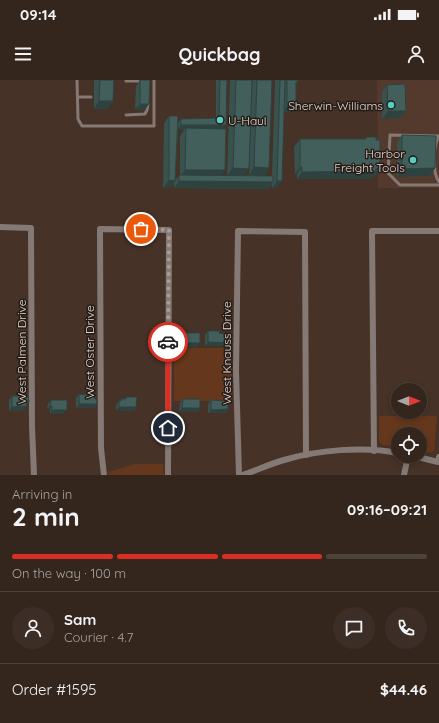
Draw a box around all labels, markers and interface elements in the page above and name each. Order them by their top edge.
text: 09:14 [20,5,56,24]
icon: menu [12,43,34,65]
text: Quickbag [178,43,261,66]
icon: person [405,43,427,65]
place label: Sherwin-Williams [288,98,383,113]
marker: Sherwin-Williams [386,100,396,110]
place label: U-Haul [228,113,267,128]
marker: U-Haul [215,115,225,125]
place label: Harbor Freight Tools [334,146,405,175]
marker: Harbor Freight Tools [408,155,418,165]
pin [124,212,158,246]
icon: bag [130,218,152,240]
street label: West Palmen Drive [14,299,29,405]
street label: West Knauss Drive [219,301,234,405]
street label: West Oster Drive [82,305,97,399]
courier [148,322,188,362]
icon: car [157,331,179,353]
north arrow [391,383,427,419]
map controls [391,383,427,463]
pin [151,411,185,445]
icon: home [157,417,179,439]
button: locate [391,427,427,463]
text: Arriving in [12,486,72,502]
text: 2 min [12,500,80,533]
text: 09:16–09:21 [347,500,427,519]
text: On the way · 100 m [12,565,126,581]
button: person [12,607,54,649]
button: chat [333,607,375,649]
button: phone [385,607,427,649]
text: Sam [64,610,96,629]
text: Courier · 4.7 [64,629,133,645]
text: Order #1595 [12,680,96,699]
text: $44.46 [380,680,427,699]

